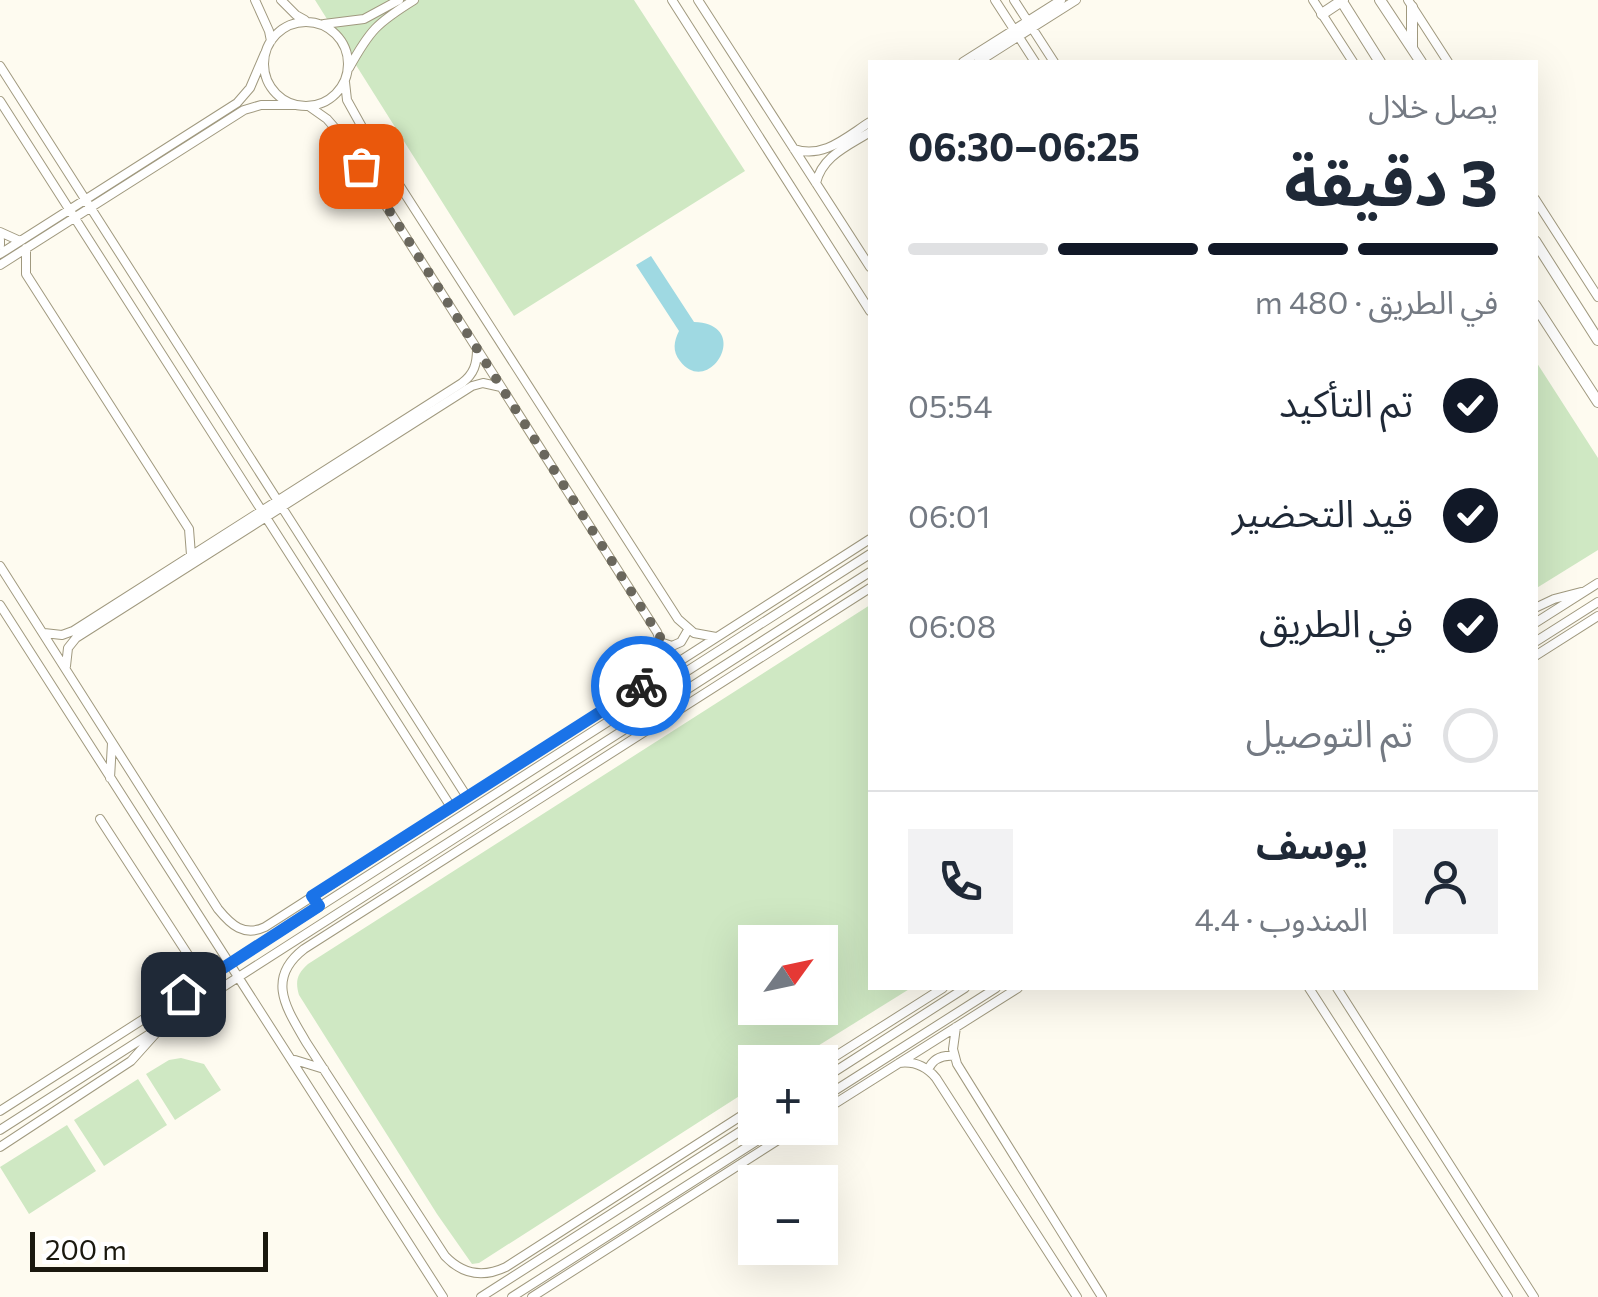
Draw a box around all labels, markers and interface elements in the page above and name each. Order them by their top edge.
text: يصل خلال [1368,85,1498,125]
text: 06:25–06:30 [908,122,1140,169]
pin [319,124,404,209]
icon: bag [334,139,389,194]
text: 3 دقيقة [1284,140,1498,219]
text: في الطريق · 480 m [1255,281,1498,321]
text: تم التأكيد [1279,378,1413,425]
icon: check [1443,378,1498,433]
text: 05:54 [908,385,992,425]
text: قيد التحضير [1232,488,1413,535]
icon: check [1443,488,1498,543]
text: 06:01 [908,495,990,535]
text: في الطريق [1259,598,1413,645]
icon: check [1443,598,1498,653]
text: 06:08 [908,605,996,645]
courier [591,636,691,736]
icon: bike [614,659,669,714]
text: تم التوصيل [1246,708,1413,755]
text: يوسف [1256,820,1368,867]
button: phone [908,829,1013,934]
button: person [1393,829,1498,934]
text: المندوب · 4.4 [1194,898,1368,938]
north arrow [738,925,838,1025]
map controls [738,925,838,1265]
pin [141,952,226,1037]
icon: home [156,967,211,1022]
button: + [738,1045,838,1145]
button: − [738,1165,838,1265]
scale bar [30,1227,268,1272]
text: 200 m [45,1232,127,1266]

